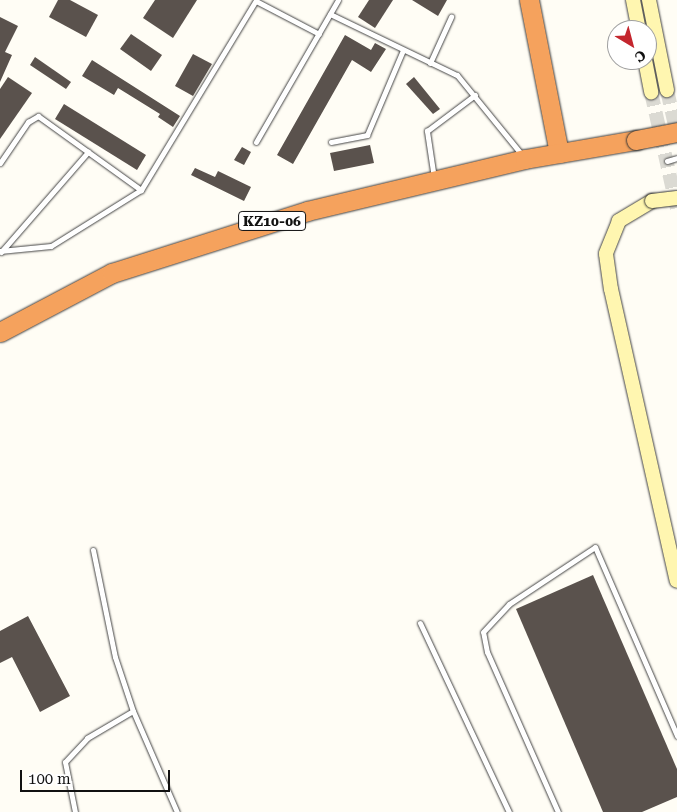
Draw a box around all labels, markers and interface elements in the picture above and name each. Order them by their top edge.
north arrow [607,20,657,70]
text: С [632,47,649,66]
road number: KZ10-06 [237,210,307,232]
scale bar [22,760,172,792]
text: 100 m [28,770,71,788]

